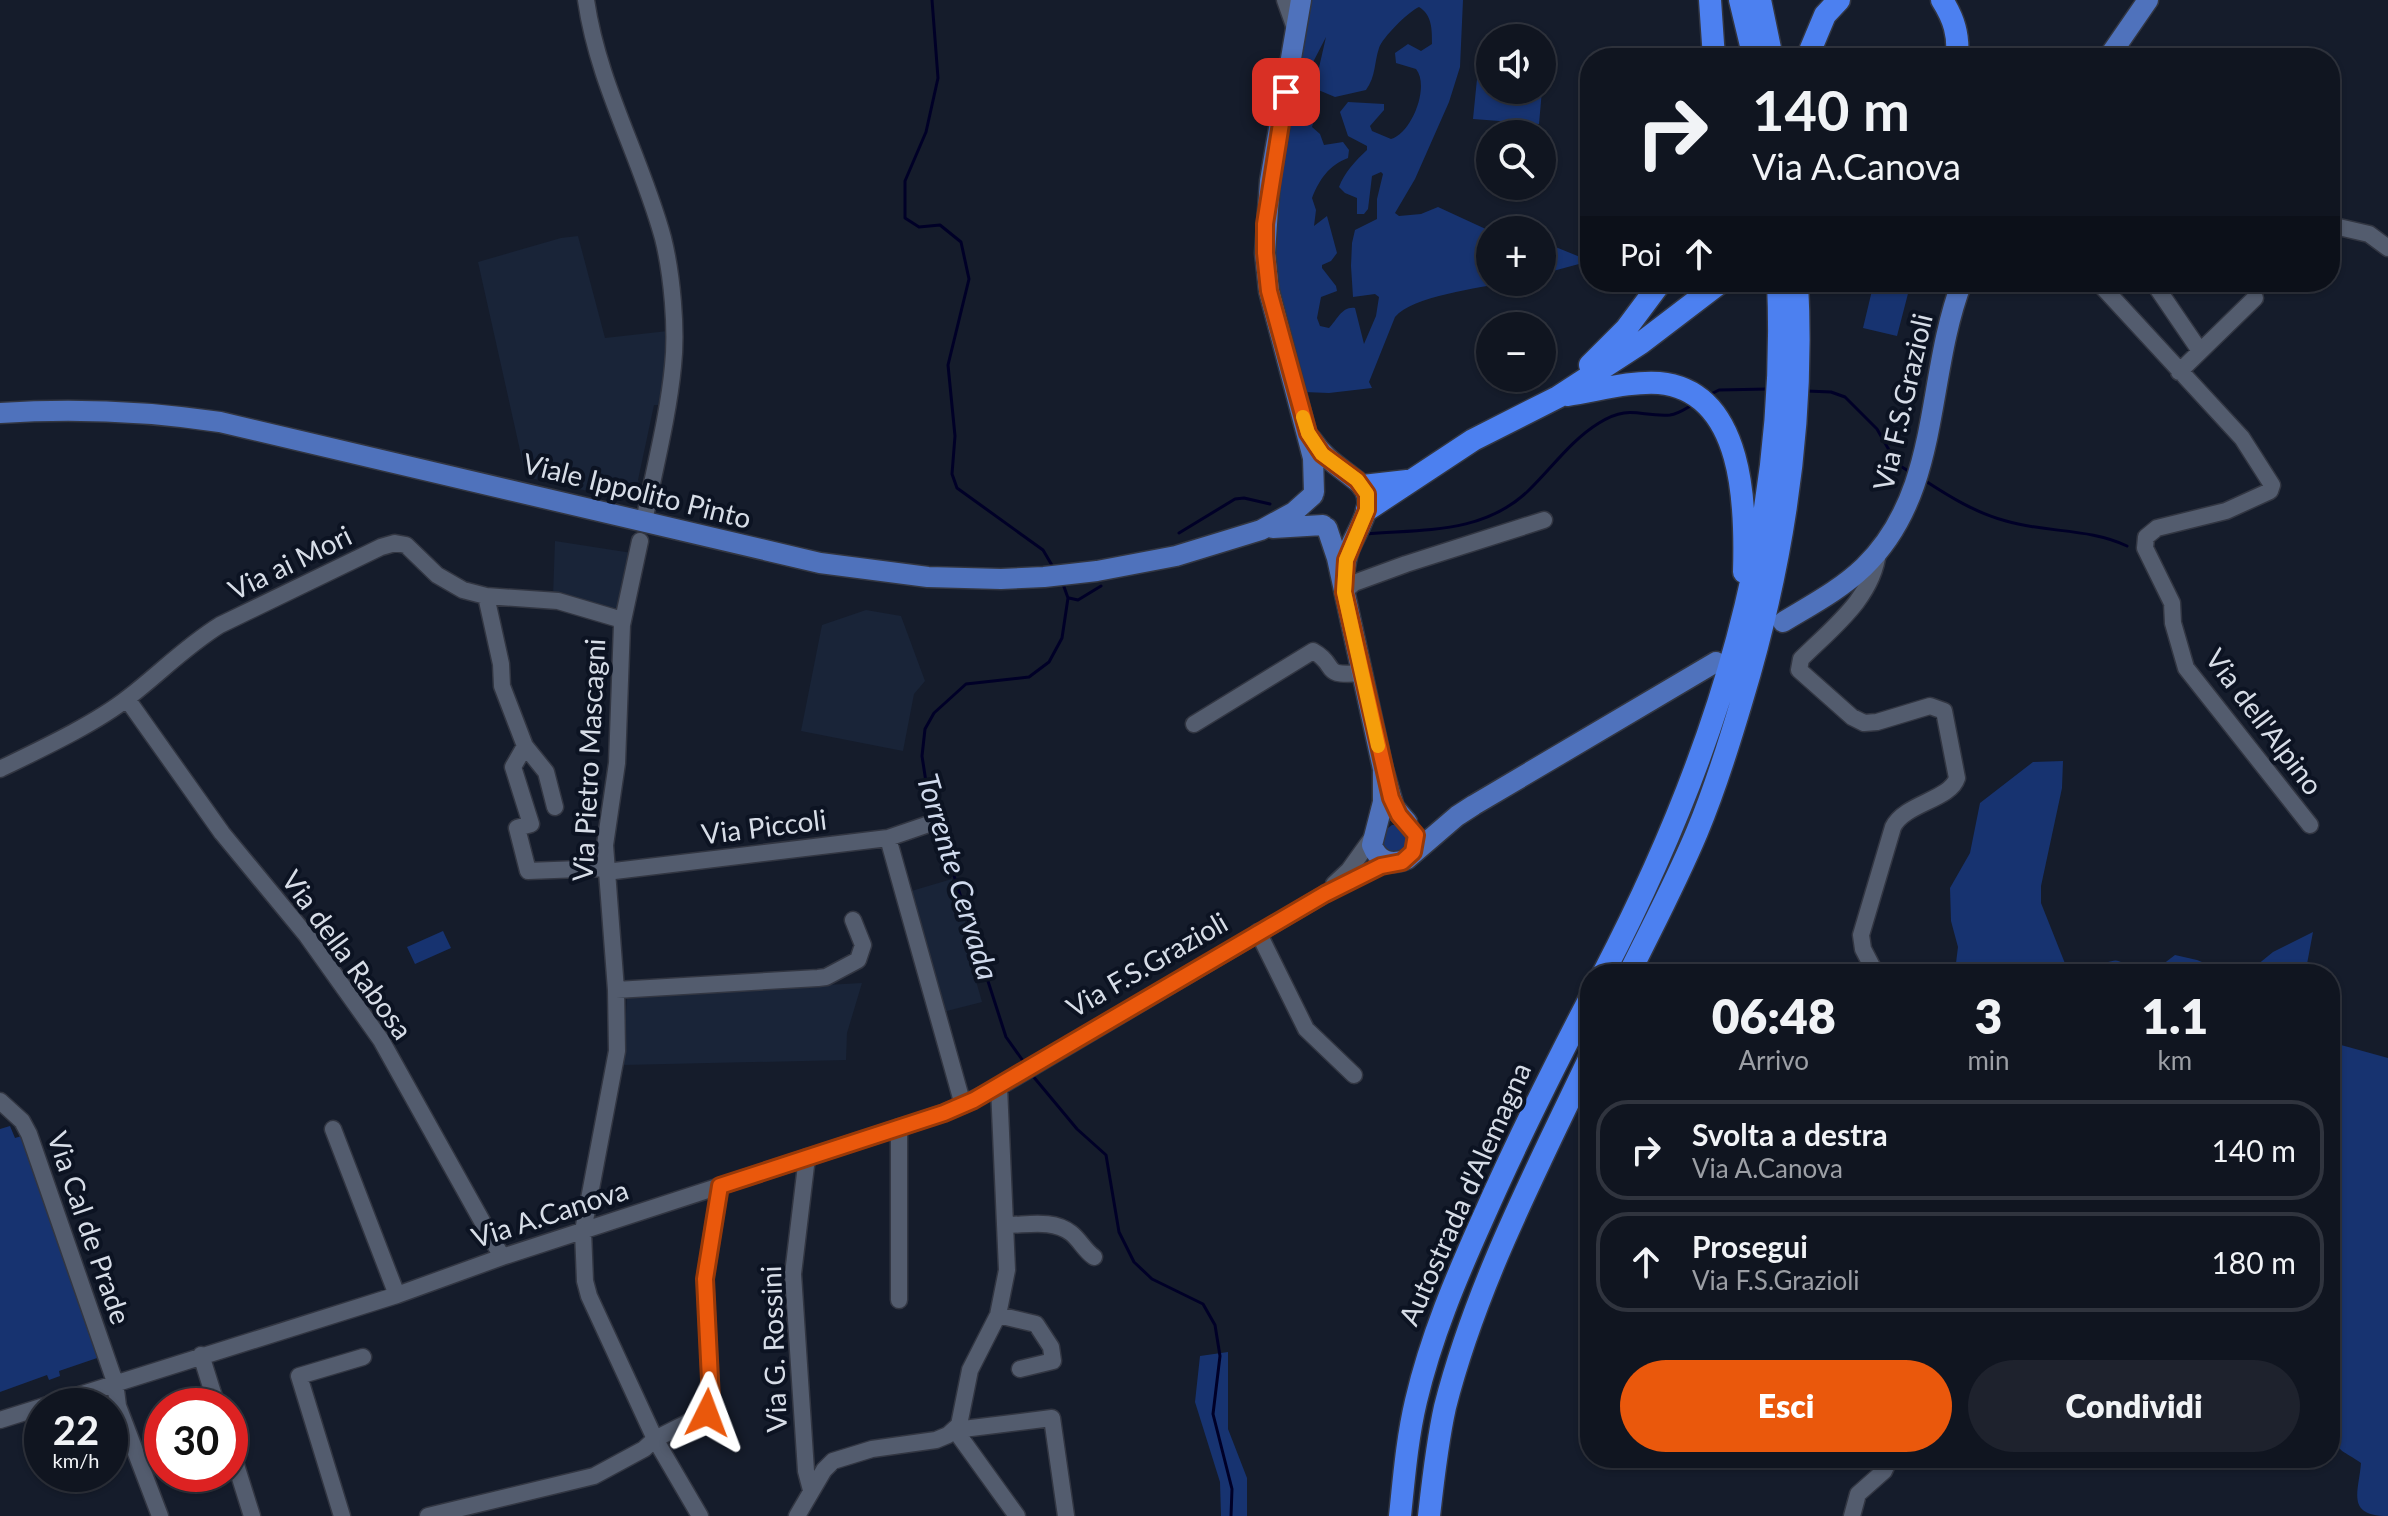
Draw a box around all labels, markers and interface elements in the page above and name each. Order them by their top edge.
map controls [1476,24,1556,392]
button: sound [1476,24,1556,104]
pin [1252,58,1320,126]
icon: arrive [1264,70,1308,114]
text: 140 m [1752,76,1910,143]
icon: right [1620,80,1724,184]
button: search [1476,120,1556,200]
text: Via A.Canova [1752,144,1961,188]
button: + [1476,216,1556,296]
icon: ahead [1677,232,1721,276]
text: Poi [1620,236,1661,272]
street label: Via F.S.Grazioli [1865,310,1939,493]
button: − [1476,312,1556,392]
street label: Viale Ippolito Pinto [520,445,755,535]
street label: Via ai Mori [222,518,357,607]
street label: Via Pietro Mascagni [565,638,611,882]
street label: Via dell'Alpino [2199,642,2331,801]
water label: Torrente Cervada [910,769,1007,984]
street label: Via Piccoli [699,801,828,851]
street label: Via della Rabosa [275,863,420,1045]
street label: Via F.S.Grazioli [1060,904,1233,1024]
text: 06:48 [1712,987,1836,1044]
text: 3 [1975,987,2002,1044]
text: 1.1 [2141,987,2208,1044]
text: Arrivo [1738,1044,1809,1076]
text: min [1967,1044,2010,1076]
text: km [2157,1044,2192,1076]
street label: Autostrada d'Alemagna [1391,1057,1537,1330]
text: Svolta a destra [1692,1116,1888,1152]
street label: Via Cal de Prade [41,1127,139,1329]
icon: right [1624,1128,1668,1172]
text: 140 m [2211,1132,2296,1168]
text: Via A.Canova [1692,1152,1843,1184]
street label: Via A.Canova [467,1172,632,1254]
text: Prosegui [1692,1228,1808,1264]
icon: ahead [1624,1240,1668,1284]
text: 180 m [2211,1244,2296,1280]
text: Via F.S.Grazioli [1692,1264,1860,1296]
street label: Via G. Rossini [753,1265,793,1433]
button: Esci [1620,1360,1952,1452]
button: Condividi [1968,1360,2300,1452]
position arrow [665,1371,749,1455]
speed limit sign: 30 [144,1388,248,1492]
text: 22 [53,1406,99,1454]
text: km/h [53,1448,99,1472]

